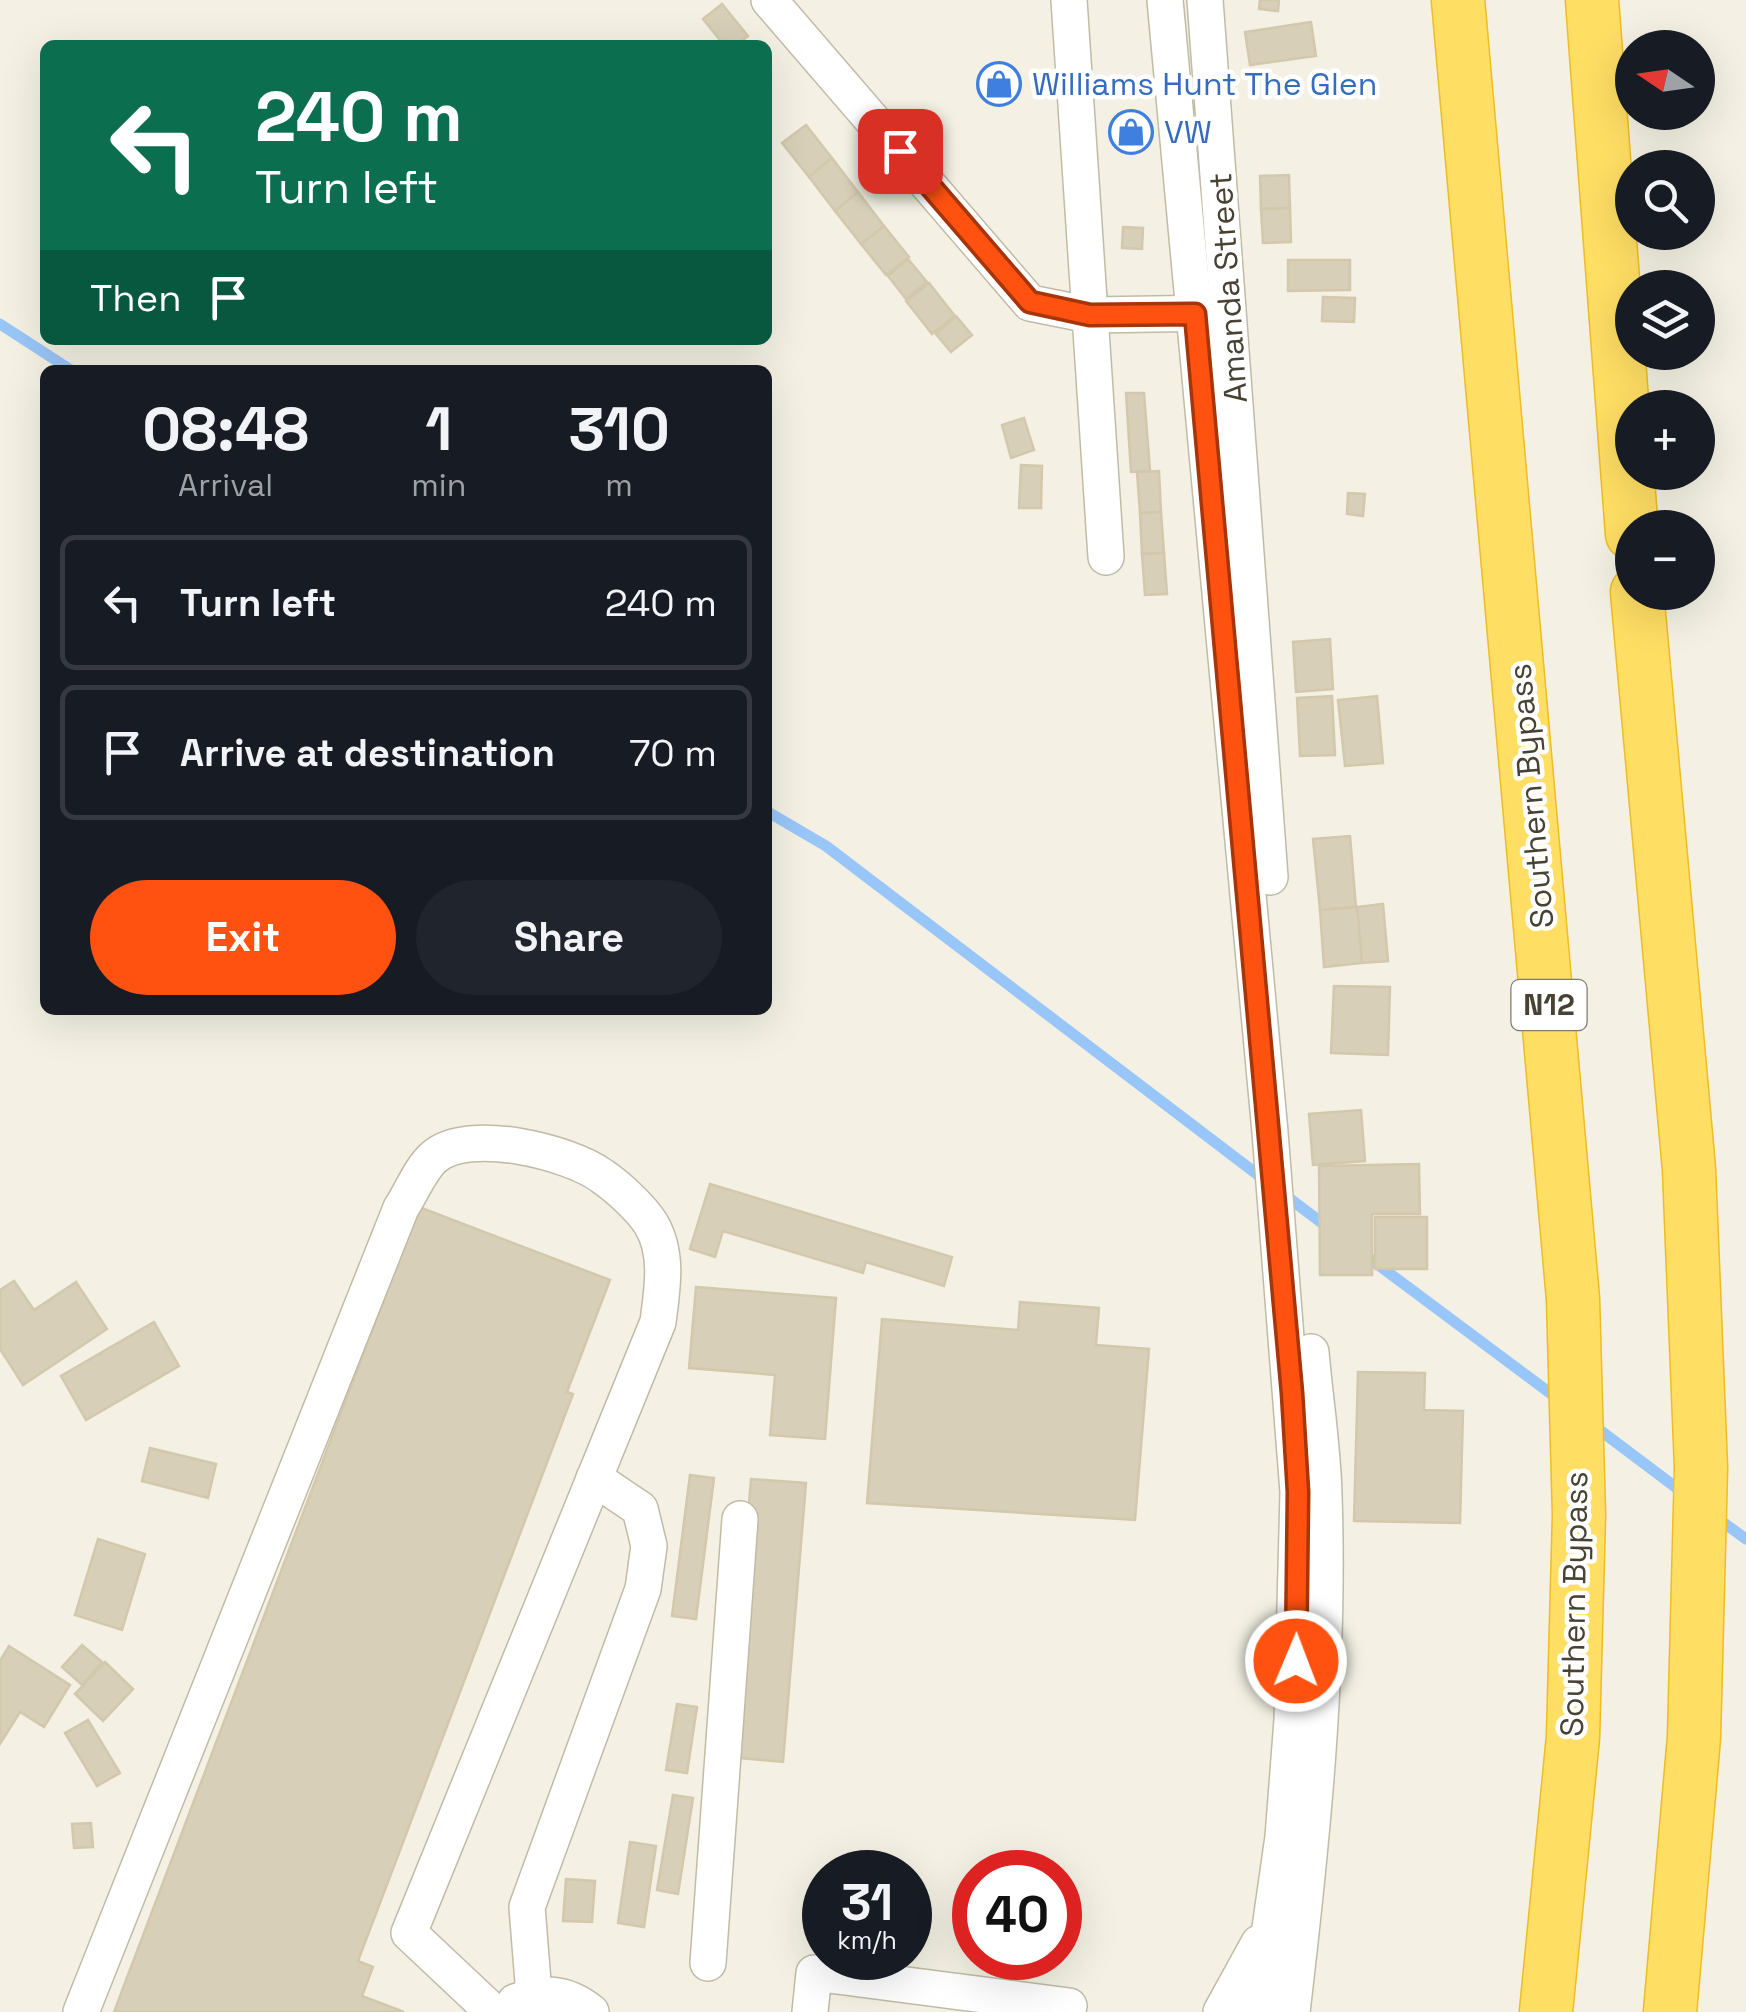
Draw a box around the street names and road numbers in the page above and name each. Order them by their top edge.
street label: Amanda Street [1200,172,1256,404]
street label: Southern Bypass [1500,662,1562,930]
road number: N12 [1512,980,1586,1030]
street label: Southern Bypass [1552,1471,1596,1737]

